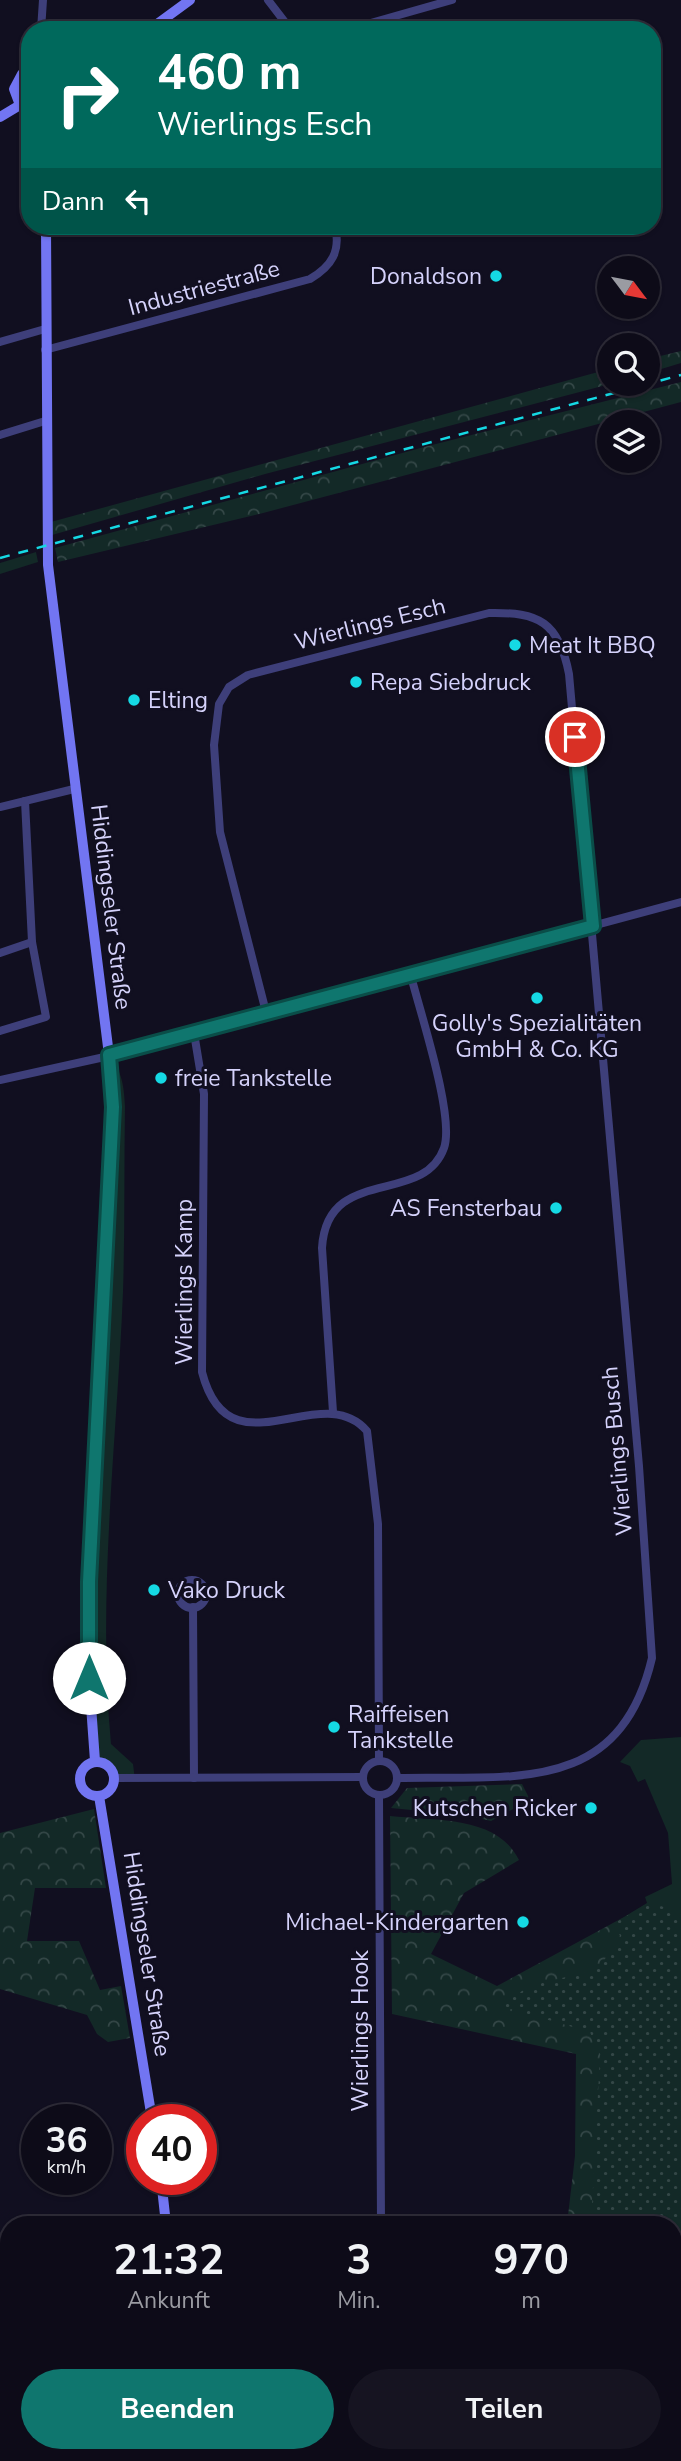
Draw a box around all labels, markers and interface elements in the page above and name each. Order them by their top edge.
text: 460 m [157,39,301,106]
icon: right [42,49,133,140]
text: Wierlings Esch [157,103,372,146]
icon: left [119,182,157,220]
text: Dann [42,184,105,219]
street label: Industriestraße [125,253,283,323]
north arrow [597,256,660,318]
map controls [597,256,660,473]
place label: Donaldson [370,261,482,292]
marker: Donaldson [488,268,504,284]
button: search [597,333,660,396]
button: layers [597,410,660,473]
street label: Wierlings Esch [291,590,449,658]
place label: Meat It BBQ [529,630,656,661]
marker: Meat It BBQ [507,637,523,653]
place label: Repa Siebdruck [370,667,531,698]
marker: Repa Siebdruck [348,674,364,690]
place label: Elting [148,685,208,716]
marker: Elting [126,692,142,708]
pin [545,707,605,767]
icon: arrive [556,718,594,756]
street label: Hiddingseler Straße [83,802,139,1012]
marker: Golly's Spezialitäten GmbH & Co. KG [529,990,545,1006]
place label: Golly's Spezialitäten GmbH & Co. KG [432,1008,642,1065]
place label: freie Tankstelle [175,1063,332,1094]
marker: freie Tankstelle [153,1070,169,1086]
place label: AS Fensterbau [390,1193,542,1224]
street label: Wierlings Kamp [169,1199,200,1365]
marker: AS Fensterbau [548,1200,564,1216]
street label: Wierlings Busch [594,1365,640,1537]
place label: Vako Druck [167,1575,285,1606]
marker: Vako Druck [146,1582,162,1598]
position arrow [52,1641,126,1715]
place label: Raiffeisen Tankstelle [348,1699,454,1756]
marker: Raiffeisen Tankstelle [326,1719,342,1735]
place label: Kutschen Ricker [413,1793,578,1824]
marker: Kutschen Ricker [583,1800,599,1816]
street label: Hiddingseler Straße [116,1849,178,2059]
place label: Michael-Kindergarten [285,1907,509,1938]
marker: Michael-Kindergarten [515,1914,531,1930]
street label: Wierlings Hook [345,1950,376,2112]
speed limit sign: 40 [126,2104,217,2195]
text: 36 [45,2117,88,2164]
text: km/h [47,2155,86,2179]
text: 21:32 [113,2232,224,2289]
text: 3 [346,2232,371,2289]
text: 970 [493,2232,569,2289]
text: Ankunft [127,2285,210,2316]
text: Min. [337,2285,380,2316]
text: m [521,2285,541,2316]
button: Beenden [21,2369,334,2449]
button: Teilen [348,2369,661,2449]

